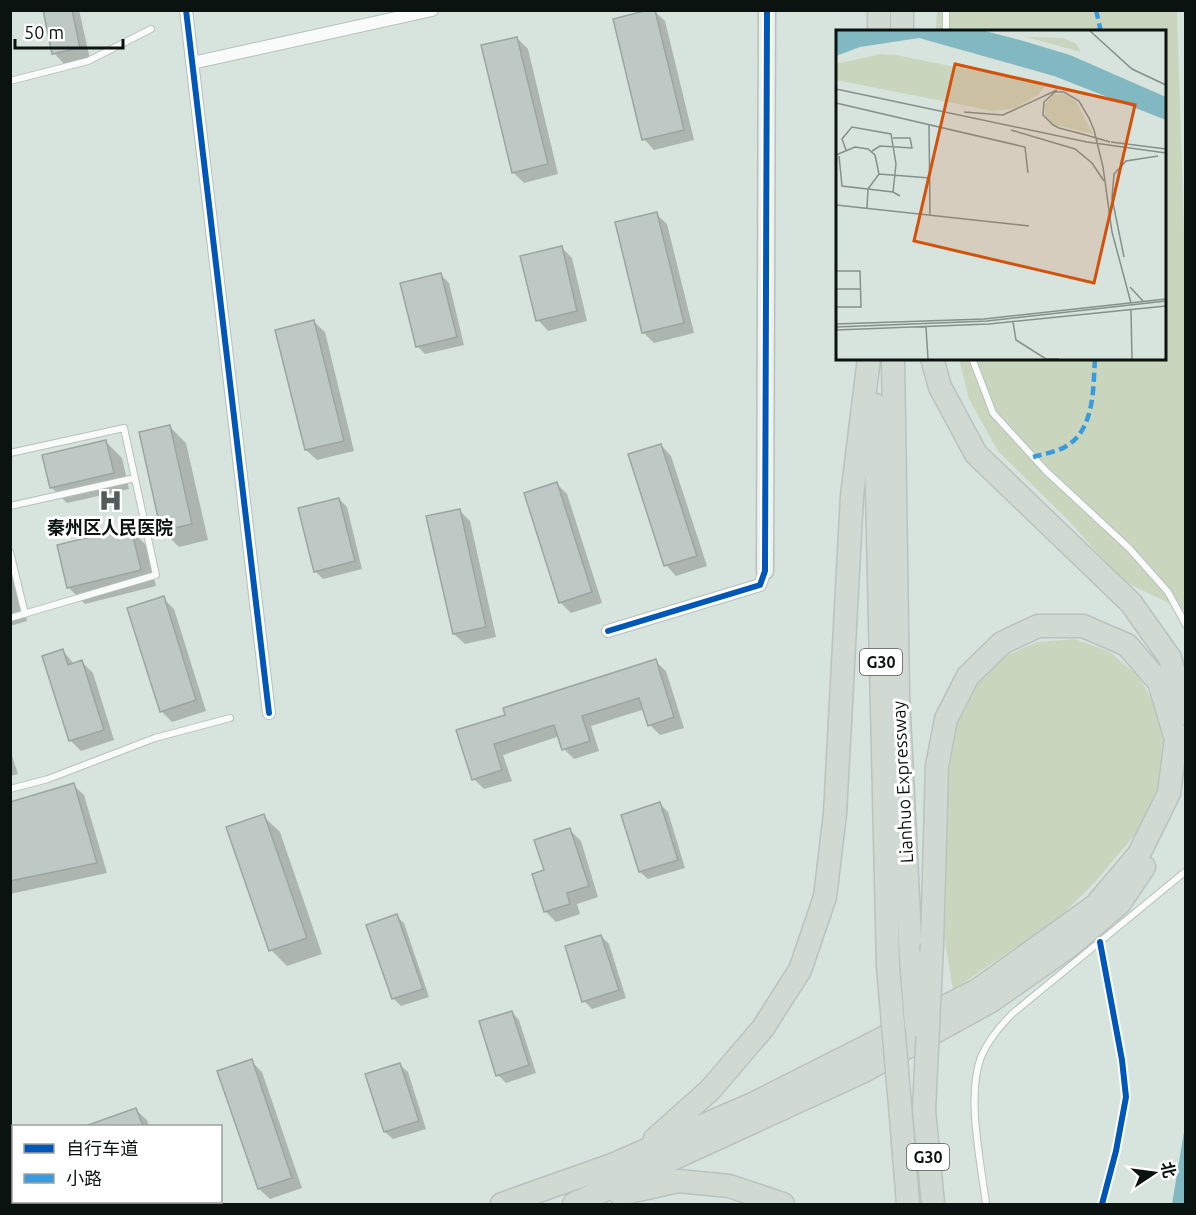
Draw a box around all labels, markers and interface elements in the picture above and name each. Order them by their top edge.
scale bar [15,12,123,50]
text: 50 m [24,22,64,42]
inset map [836,30,1166,360]
hospital icon: 秦州区人民医院 [97,488,123,514]
place label: 秦州区人民医院 [47,517,173,537]
road number: G30 [860,649,902,675]
street label: Lianhuo Expressway [888,700,916,864]
legend [12,1125,222,1203]
text: 自行车道 [66,1138,138,1158]
north arrow [1124,1143,1184,1203]
road number: G30 [907,1144,949,1170]
text: 北 [1158,1160,1179,1179]
text: 小路 [66,1168,102,1188]

